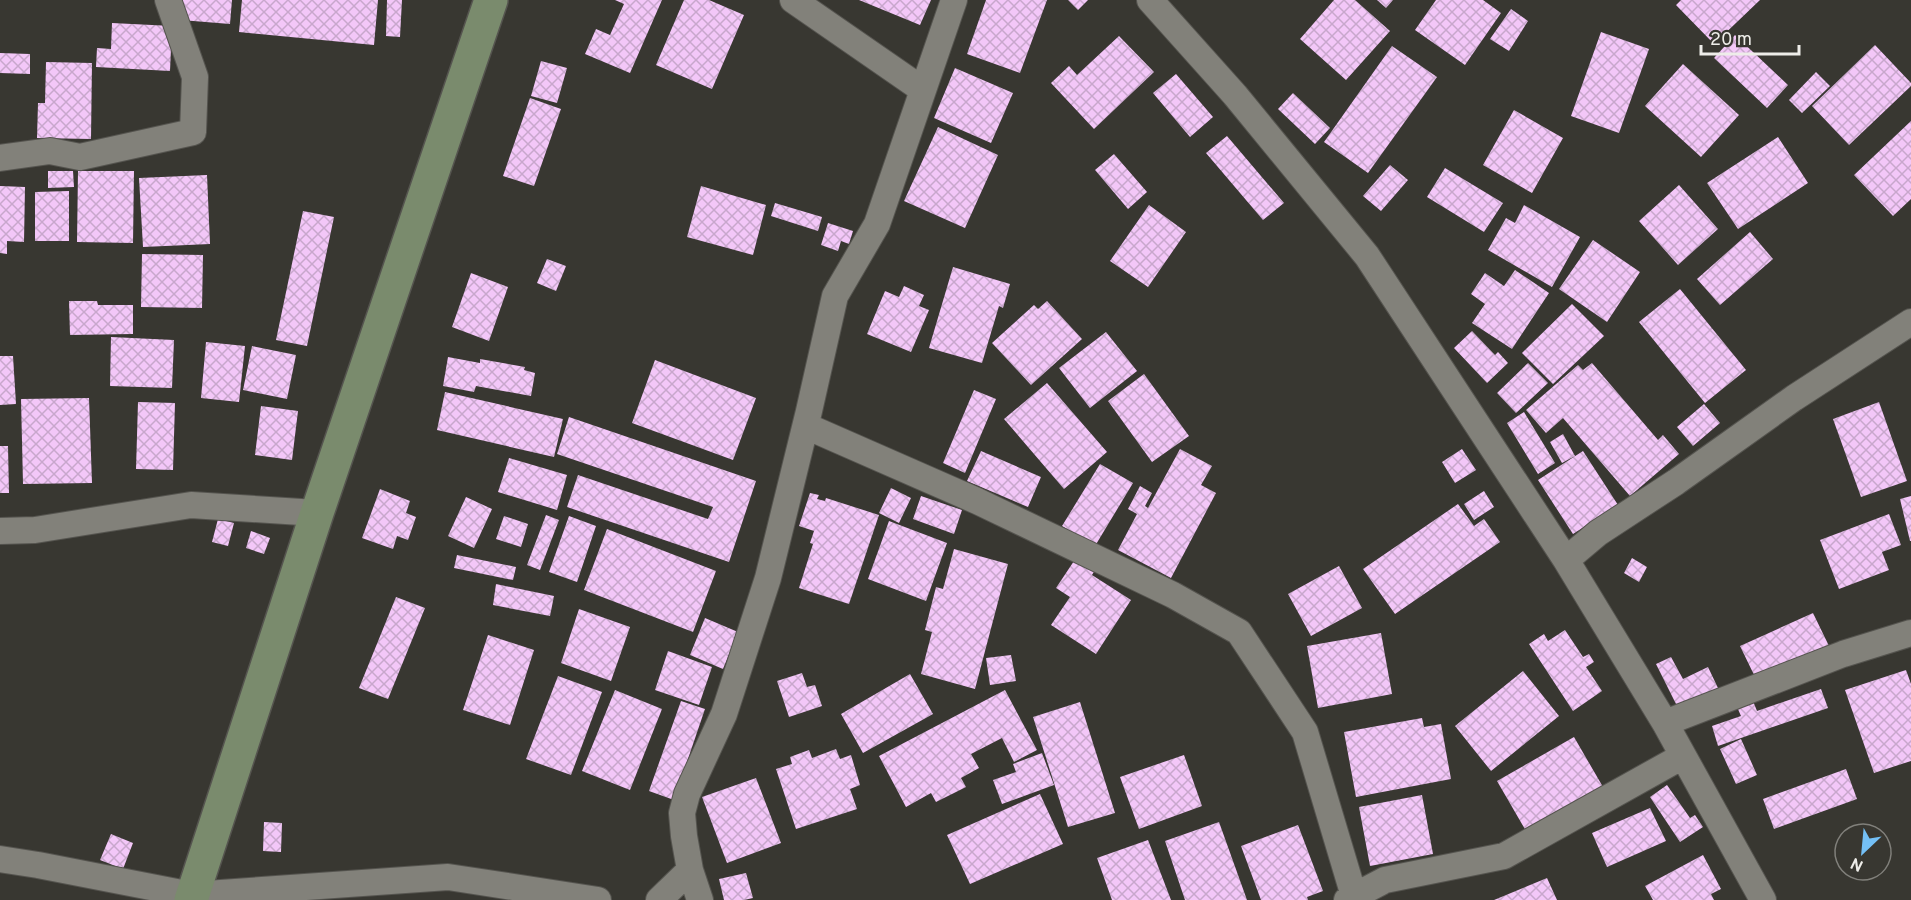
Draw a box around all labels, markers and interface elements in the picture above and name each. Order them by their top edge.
scale bar [1701,18,1798,56]
text: 20 m [1710,29,1752,52]
north arrow [1833,822,1893,882]
text: N [1848,852,1867,875]

